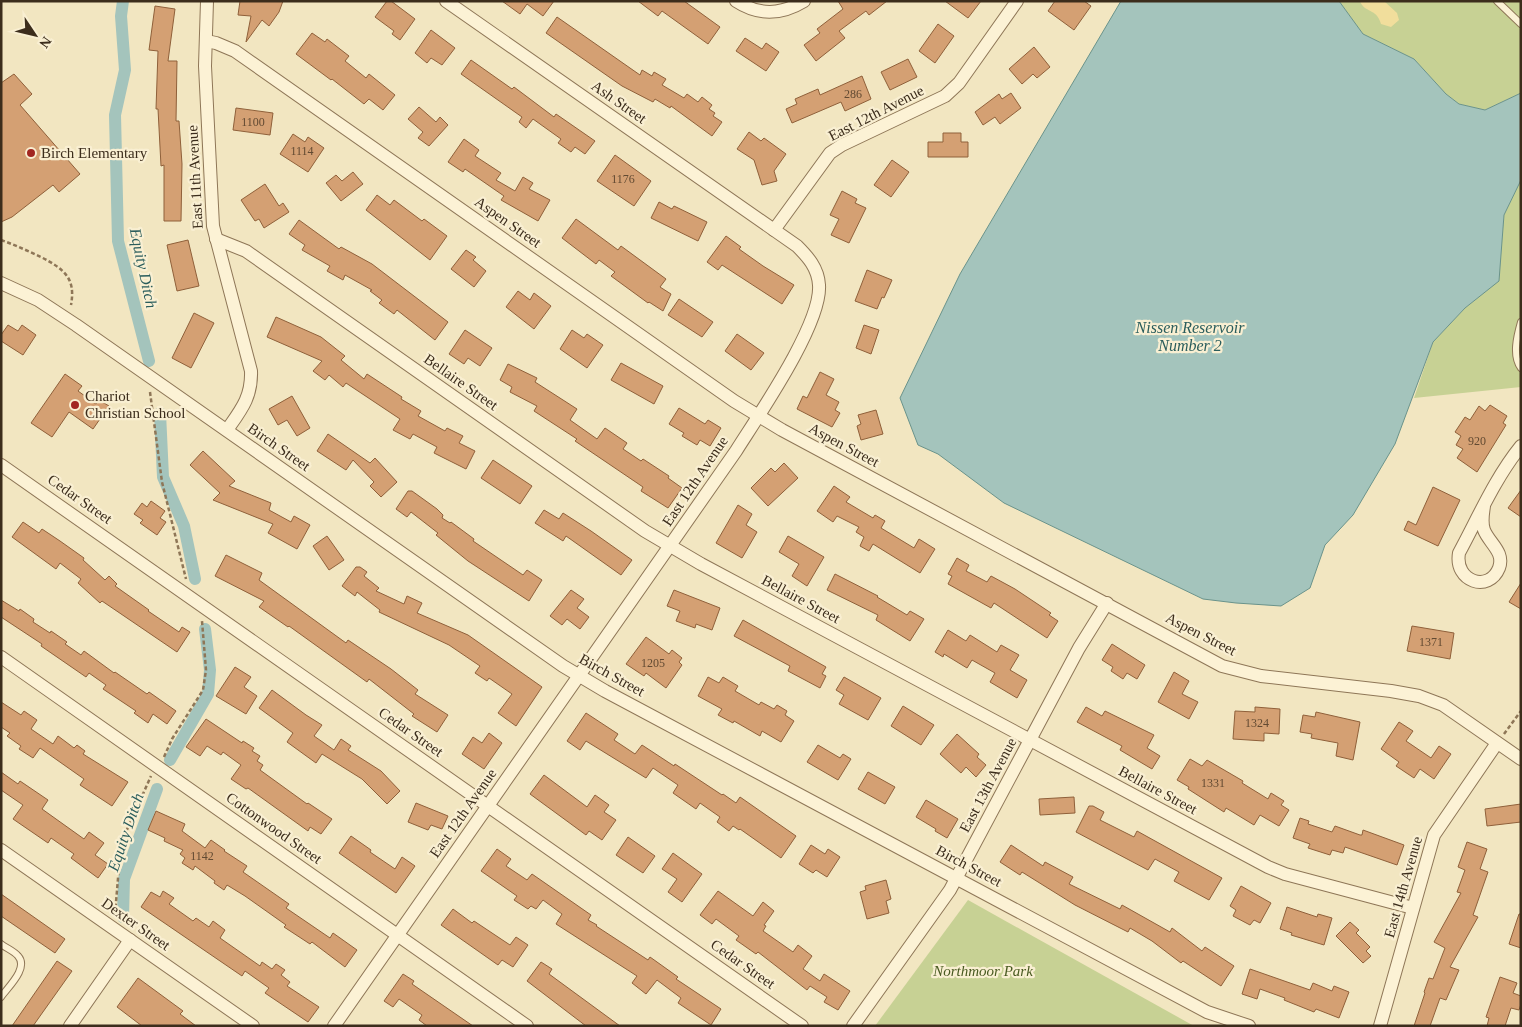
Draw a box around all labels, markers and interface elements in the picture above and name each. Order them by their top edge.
north arrow [10,10,60,60]
text: N [36,34,54,51]
street label: Ash Street [589,77,650,127]
street label: East 12th Avenue [826,82,927,144]
house number: 286 [844,87,862,101]
house number: 1100 [241,115,265,129]
street label: East 11th Avenue [184,124,206,229]
house number: 1114 [290,144,314,158]
place label: Birch Elementary [41,145,148,161]
marker: Birch Elementary [25,147,37,159]
house number: 1176 [611,172,635,186]
street label: Aspen Street [472,193,545,251]
water label: Equity Ditch [126,226,160,310]
water label: Nissen Reservoir Number 2 [1135,319,1245,354]
street label: Bellaire Street [421,351,502,414]
place label: Chariot Christian School [85,388,185,421]
marker: Chariot Christian School [69,399,81,411]
street label: Birch Street [245,420,314,475]
street label: Aspen Street [806,420,883,471]
street label: East 12th Avenue [659,433,731,529]
house number: 920 [1468,434,1486,448]
street label: Cedar Street [45,471,116,527]
street label: Bellaire Street [759,572,844,627]
street label: Aspen Street [1163,609,1240,659]
house number: 1371 [1419,635,1443,649]
street label: Birch Street [577,651,648,700]
house number: 1205 [641,656,665,670]
street label: Cedar Street [376,704,447,760]
house number: 1324 [1245,716,1269,730]
street label: East 13th Avenue [956,735,1020,835]
street label: Bellaire Street [1116,763,1201,818]
street label: East 12th Avenue [426,765,500,860]
house number: 1331 [1201,776,1225,790]
street label: Cottonwood Street [223,789,326,867]
water label: Equity Ditch [104,791,148,875]
street label: East 14th Avenue [1381,834,1425,940]
street label: Birch Street [933,842,1005,890]
house number: 1142 [190,849,214,863]
street label: Dexter Street [99,895,174,954]
street label: Cedar Street [708,936,779,992]
park label: Northmoor Park [932,963,1033,979]

